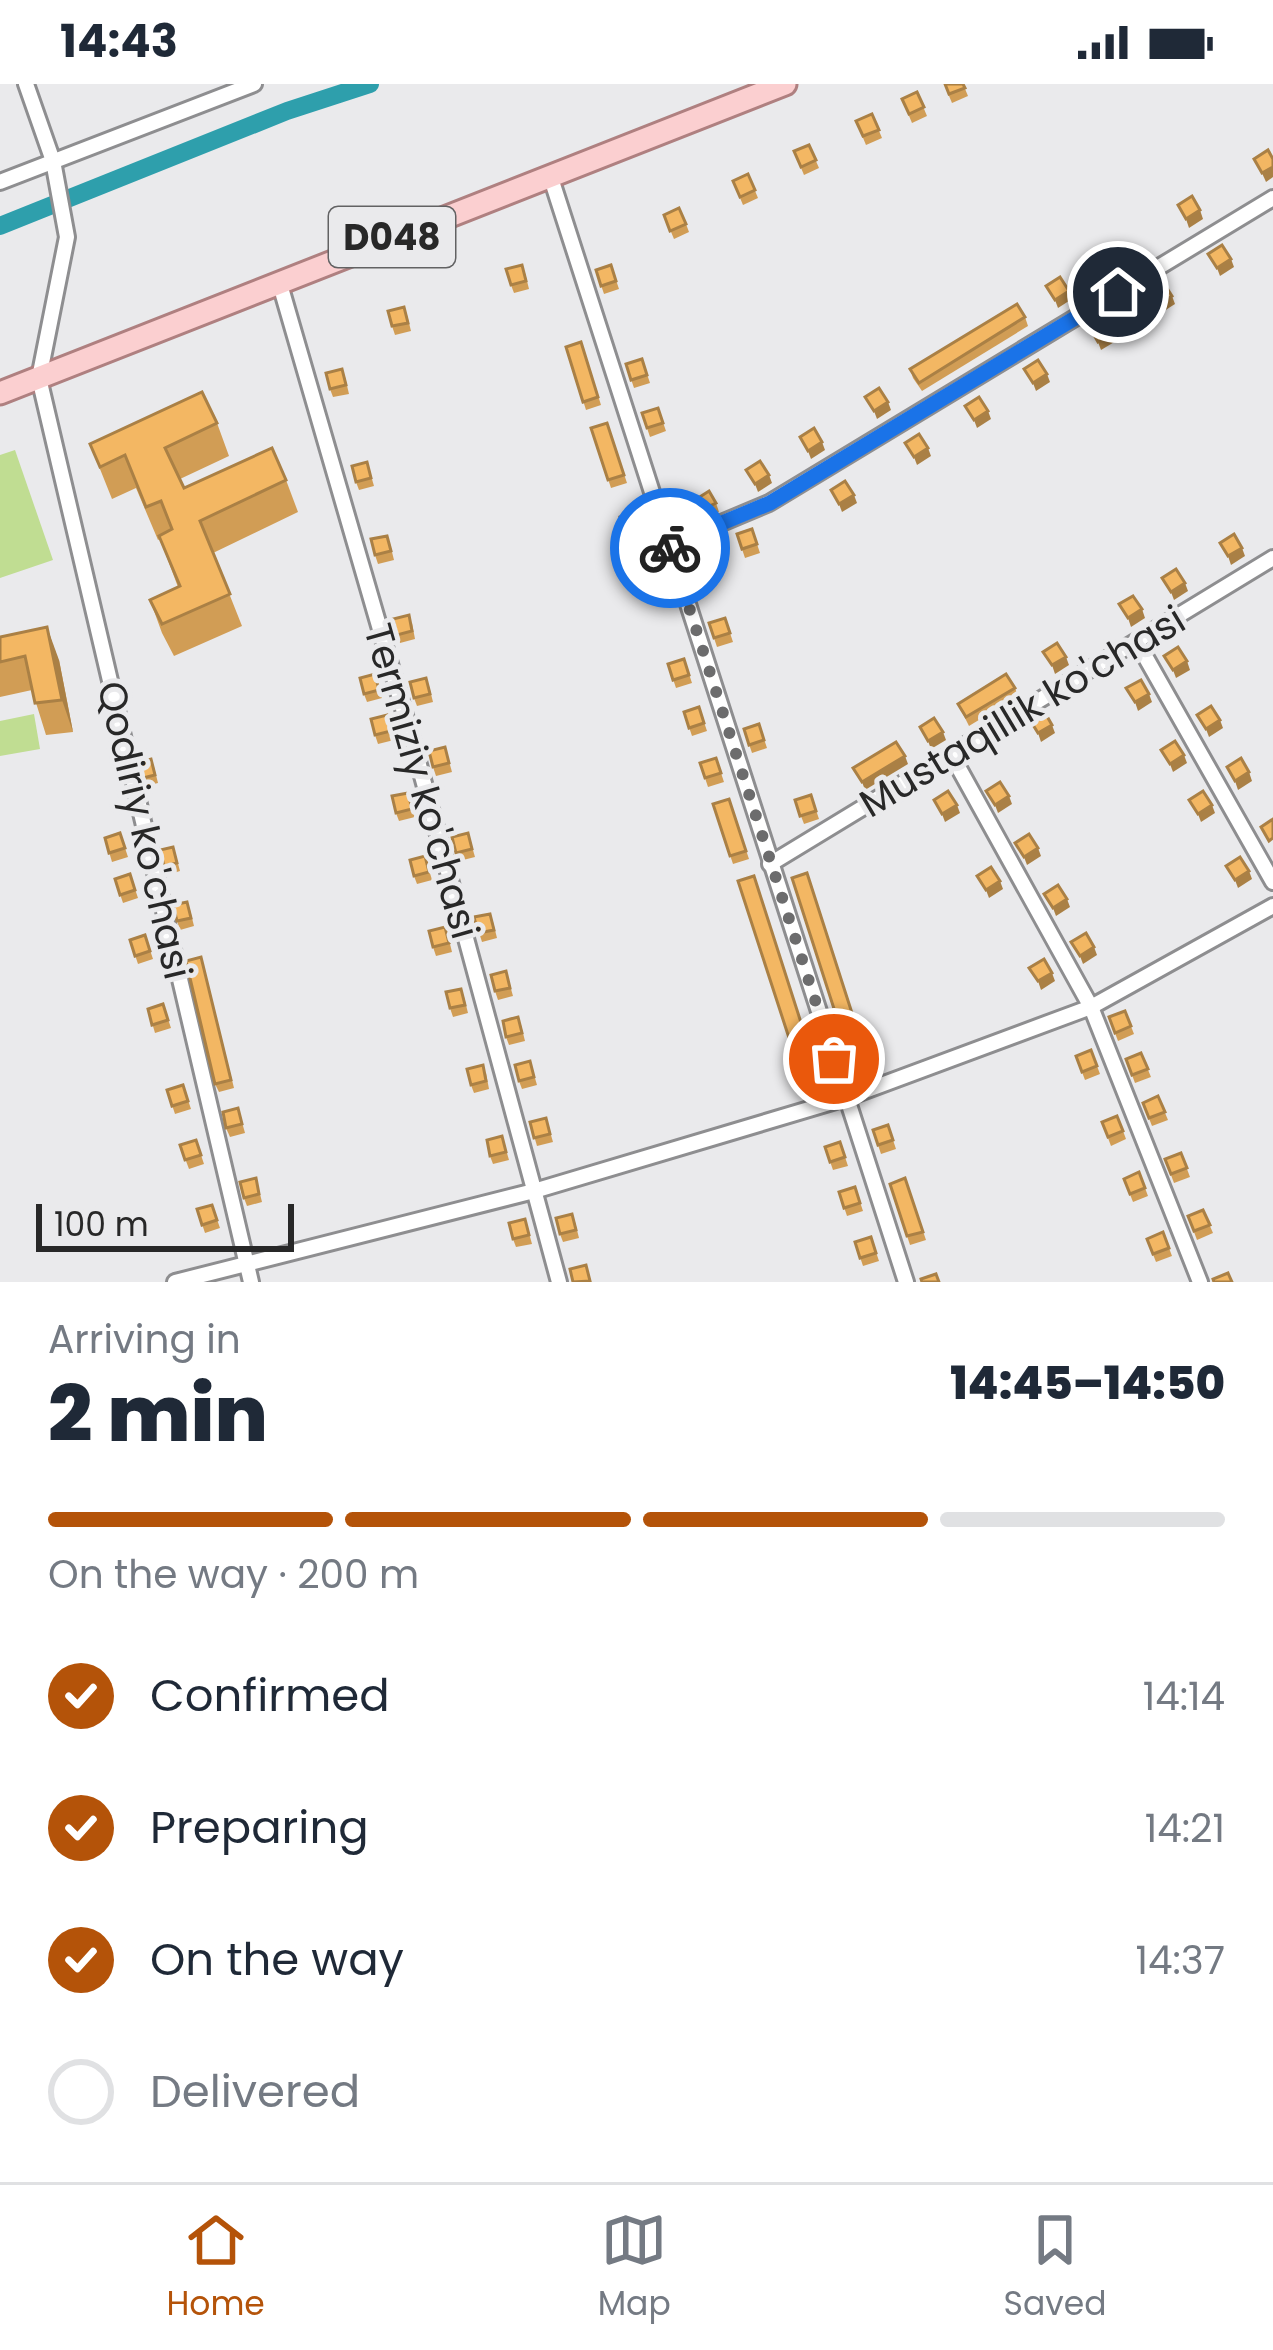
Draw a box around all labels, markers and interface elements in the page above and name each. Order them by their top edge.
text: 14:43 [60,10,178,73]
road number: D048 [329,207,455,267]
pin [1067,241,1169,343]
icon: home [1085,259,1151,325]
courier [610,488,730,608]
icon: bike [637,515,703,581]
street label: Mustaqillik ko'chasi [849,592,1195,831]
street label: Termiziy ko'chasi [350,617,493,945]
street label: Qodiriy ko'chasi [83,676,206,985]
pin [783,1008,885,1110]
icon: bag [801,1026,867,1092]
scale bar [36,1198,294,1251]
text: 100 m [54,1201,149,1248]
text: Arriving in [48,1312,241,1367]
text: 14:45–14:50 [950,1352,1225,1415]
text: 2 min [48,1359,268,1468]
text: On the way · 200 m [48,1547,419,1602]
icon: check [48,1663,114,1729]
text: Confirmed [150,1664,390,1727]
text: 14:14 [1143,1669,1225,1724]
icon: check [48,1795,114,1861]
text: Preparing [150,1796,369,1859]
text: 14:21 [1145,1801,1225,1856]
icon: check [48,1927,114,1993]
text: On the way [150,1928,404,1991]
text: 14:37 [1135,1933,1225,1988]
text: Delivered [150,2060,360,2123]
tab: Home [166,2207,265,2329]
tab: Map [598,2207,671,2329]
tab: Saved [1004,2207,1107,2329]

